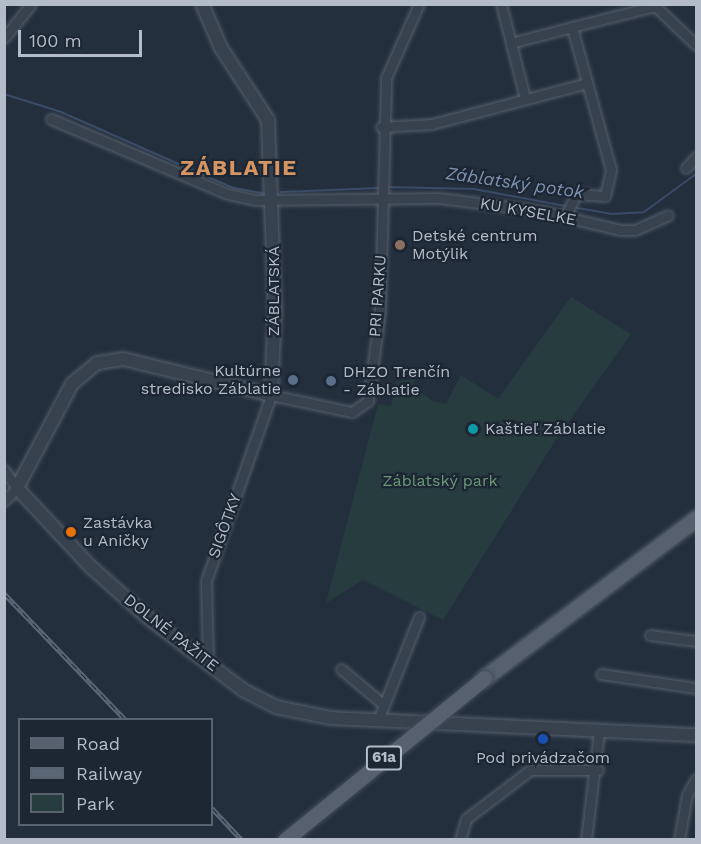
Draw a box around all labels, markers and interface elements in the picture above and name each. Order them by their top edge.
scale bar [21,18,146,56]
text: 100 m [29,30,82,51]
district label: ZÁBLATIE [180,155,298,181]
water label: Záblatský potok [445,163,585,203]
street label: KU KYSELKE [478,194,578,230]
place label: Detské centrum Motýlik [412,226,537,264]
marker: Detské centrum Motýlik [393,238,407,252]
street label: ZÁBLATSKÁ [264,246,284,336]
street label: PRI PARKU [366,254,390,338]
place label: Kultúrne stredisko Záblatie [141,361,281,399]
place label: DHZO Trenčín - Záblatie [343,362,451,400]
marker: Kultúrne stredisko Záblatie [286,373,300,387]
marker: DHZO Trenčín - Záblatie [324,374,338,388]
place label: Kaštieľ Záblatie [485,419,606,439]
marker: Kaštieľ Záblatie [466,422,480,436]
park label: Záblatský park [382,471,498,491]
street label: SIGÔTKY [204,491,246,561]
place label: Zastávka u Aničky [83,513,152,551]
marker: Zastávka u Aničky [64,525,78,539]
street label: DOLNÉ PAŽITE [120,590,222,676]
legend [18,718,213,826]
marker: Pod privádzačom [536,732,550,746]
text: Road [76,733,120,754]
road number: 61a [364,746,404,770]
place label: Pod privádzačom [476,748,610,768]
text: Railway [76,763,142,784]
text: Park [76,793,115,814]

